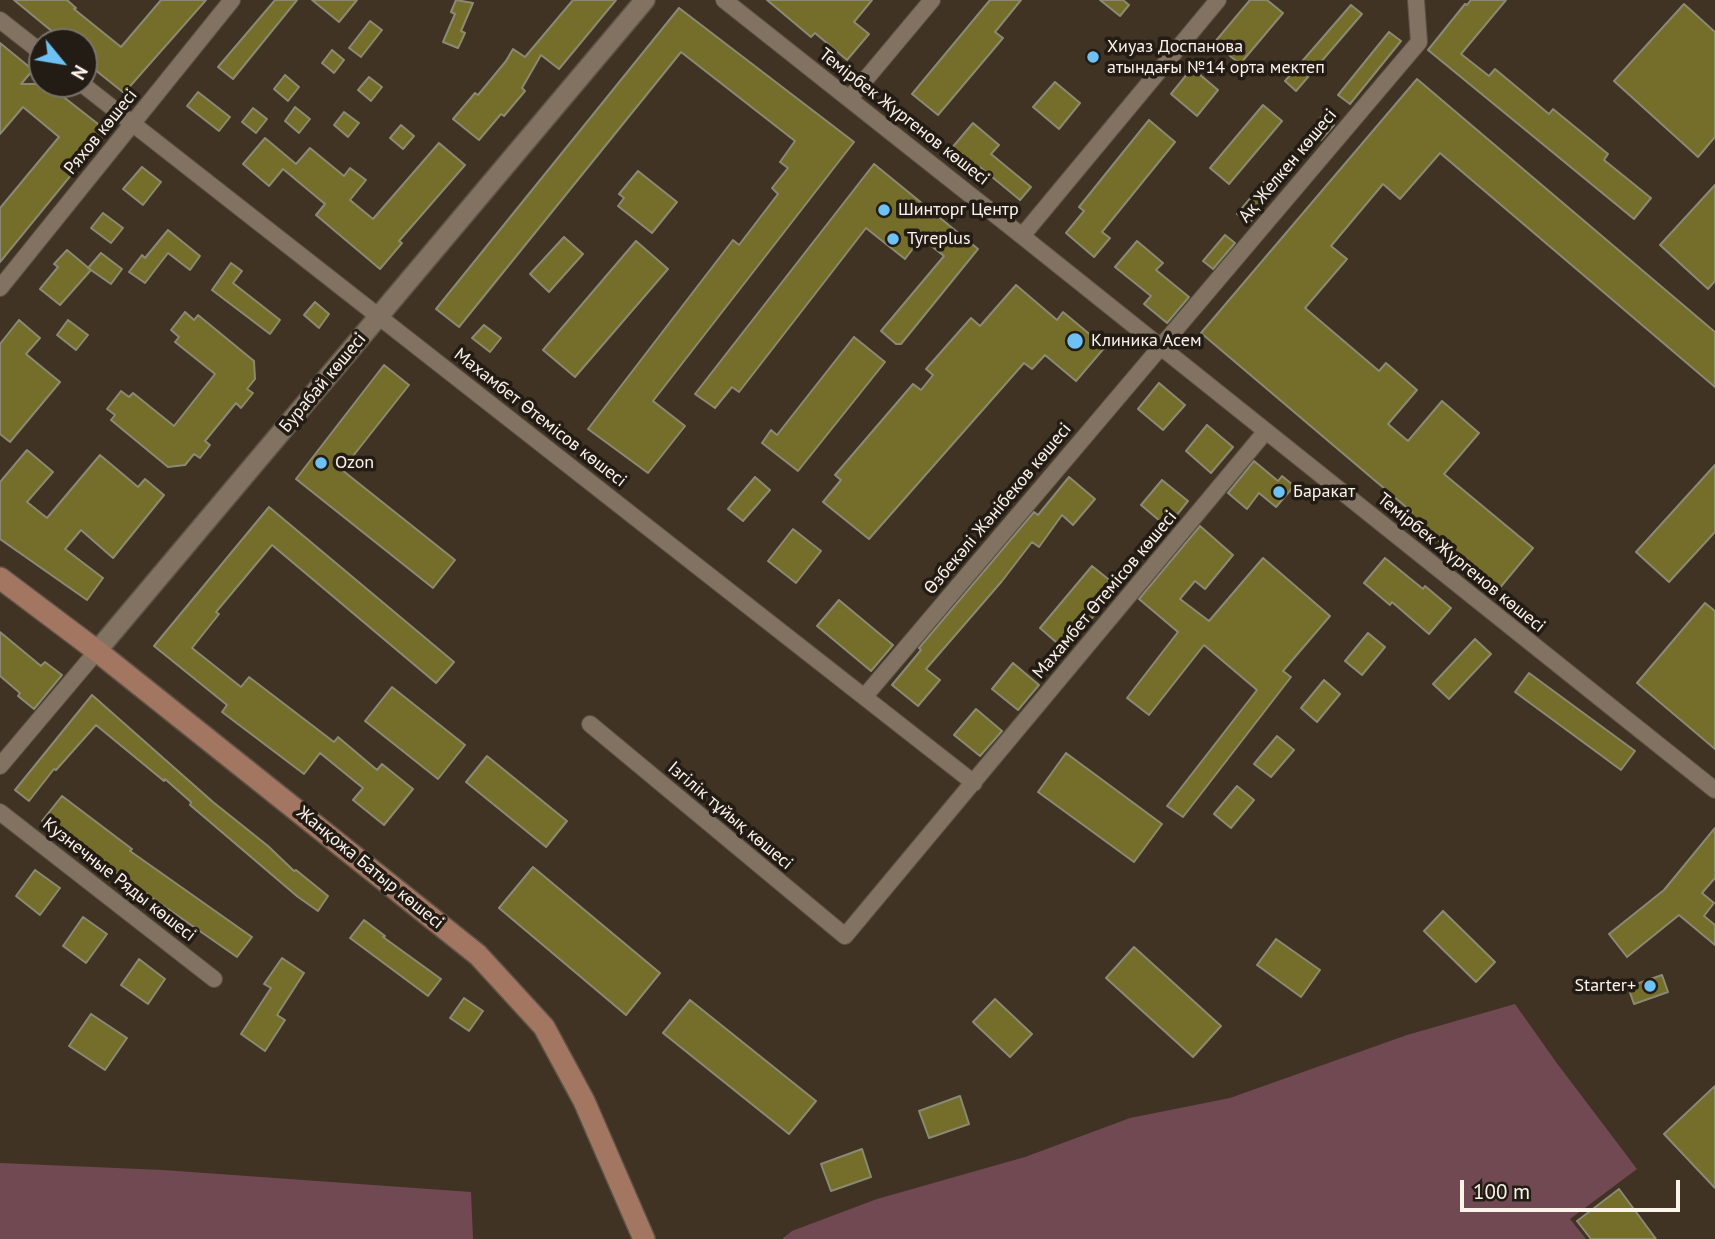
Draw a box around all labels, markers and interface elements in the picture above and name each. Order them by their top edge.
north arrow [28,28,98,98]
place label: Хиуаз Доспанова атындағы №14 орта мектеп [1107,36,1325,78]
street label: Темірбек Жүргенов көшесі [815,44,993,190]
marker: Хиуаз Доспанова атындағы №14 орта мектеп [1085,49,1101,65]
text: N [66,61,93,84]
street label: Ряхов көшесі [60,85,142,179]
street label: Ақ Желкен көшесі [1234,105,1342,227]
place label: Шинторг Центр [898,199,1019,221]
marker: Шинторг Центр [876,202,892,218]
place label: Tyreplus [907,228,971,250]
marker: Tyreplus [885,231,901,247]
street label: Бурабай көшесі [275,329,371,437]
place label: Клиника Асем [1091,330,1202,352]
marker: Клиника Асем [1065,331,1085,351]
street label: Махамбет Өтемісов көшесі [449,344,631,492]
street label: Өзбекәлі Жәнібеков көшесі [920,419,1076,599]
place label: Ozon [335,452,374,474]
marker: Ozon [313,455,329,471]
place label: Баракат [1293,481,1355,503]
marker: Баракат [1271,484,1287,500]
street label: Темірбек Жүргенов көшесі [1373,489,1549,637]
street label: Махамбет Өтемісов көшесі [1028,507,1182,683]
street label: Ізгілік тұйық көшесі [663,757,797,875]
street label: Жанқожа Батыр көшесі [292,802,448,934]
street label: Кузнечные Ряды көшесі [38,813,200,947]
place label: Starter+ [1574,975,1636,997]
marker: Starter+ [1642,978,1658,994]
scale bar [1463,1166,1684,1210]
text: 100 m [1473,1178,1530,1205]

